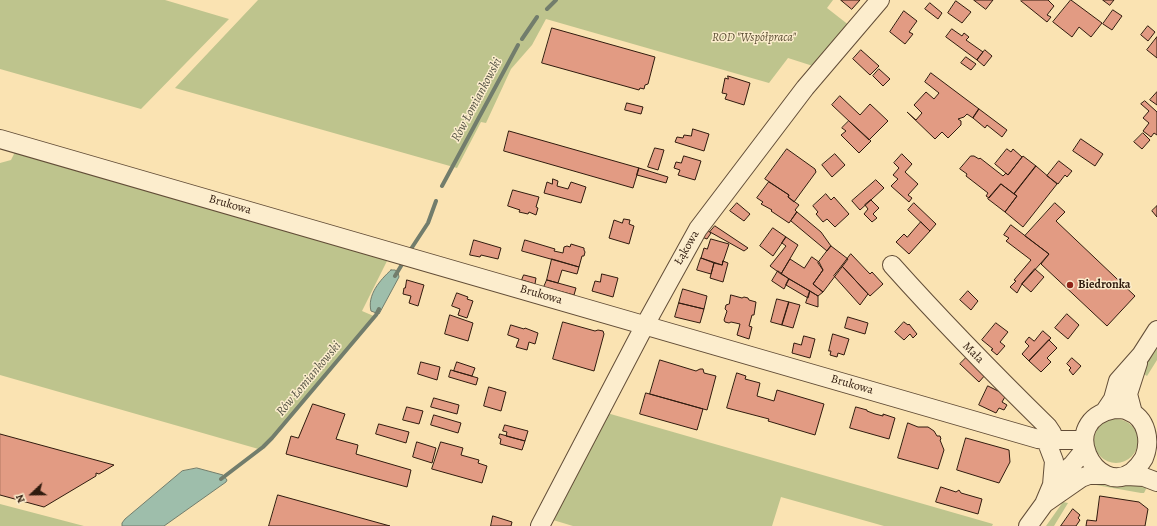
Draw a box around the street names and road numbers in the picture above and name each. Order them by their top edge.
street label: Brukowa [207,192,253,218]
street label: Łąkowa [671,228,703,268]
street label: Brukowa [518,282,564,308]
street label: Mała [959,339,987,367]
street label: Brukowa [829,372,875,398]

